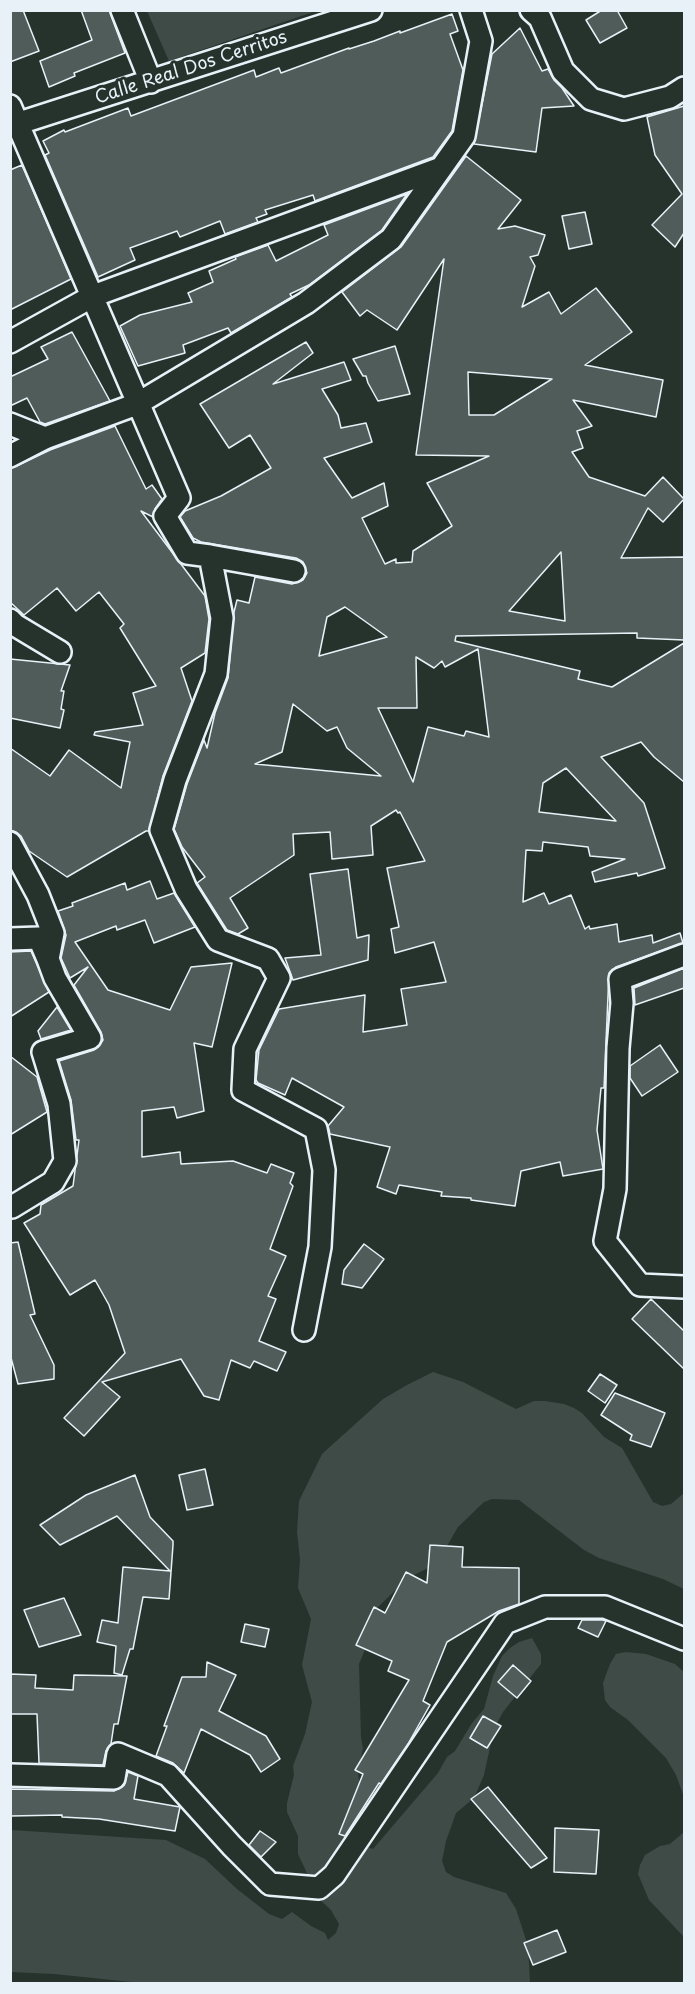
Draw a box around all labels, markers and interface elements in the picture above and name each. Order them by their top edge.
street label: Calle Real Dos Cerritos [92,27,290,109]

